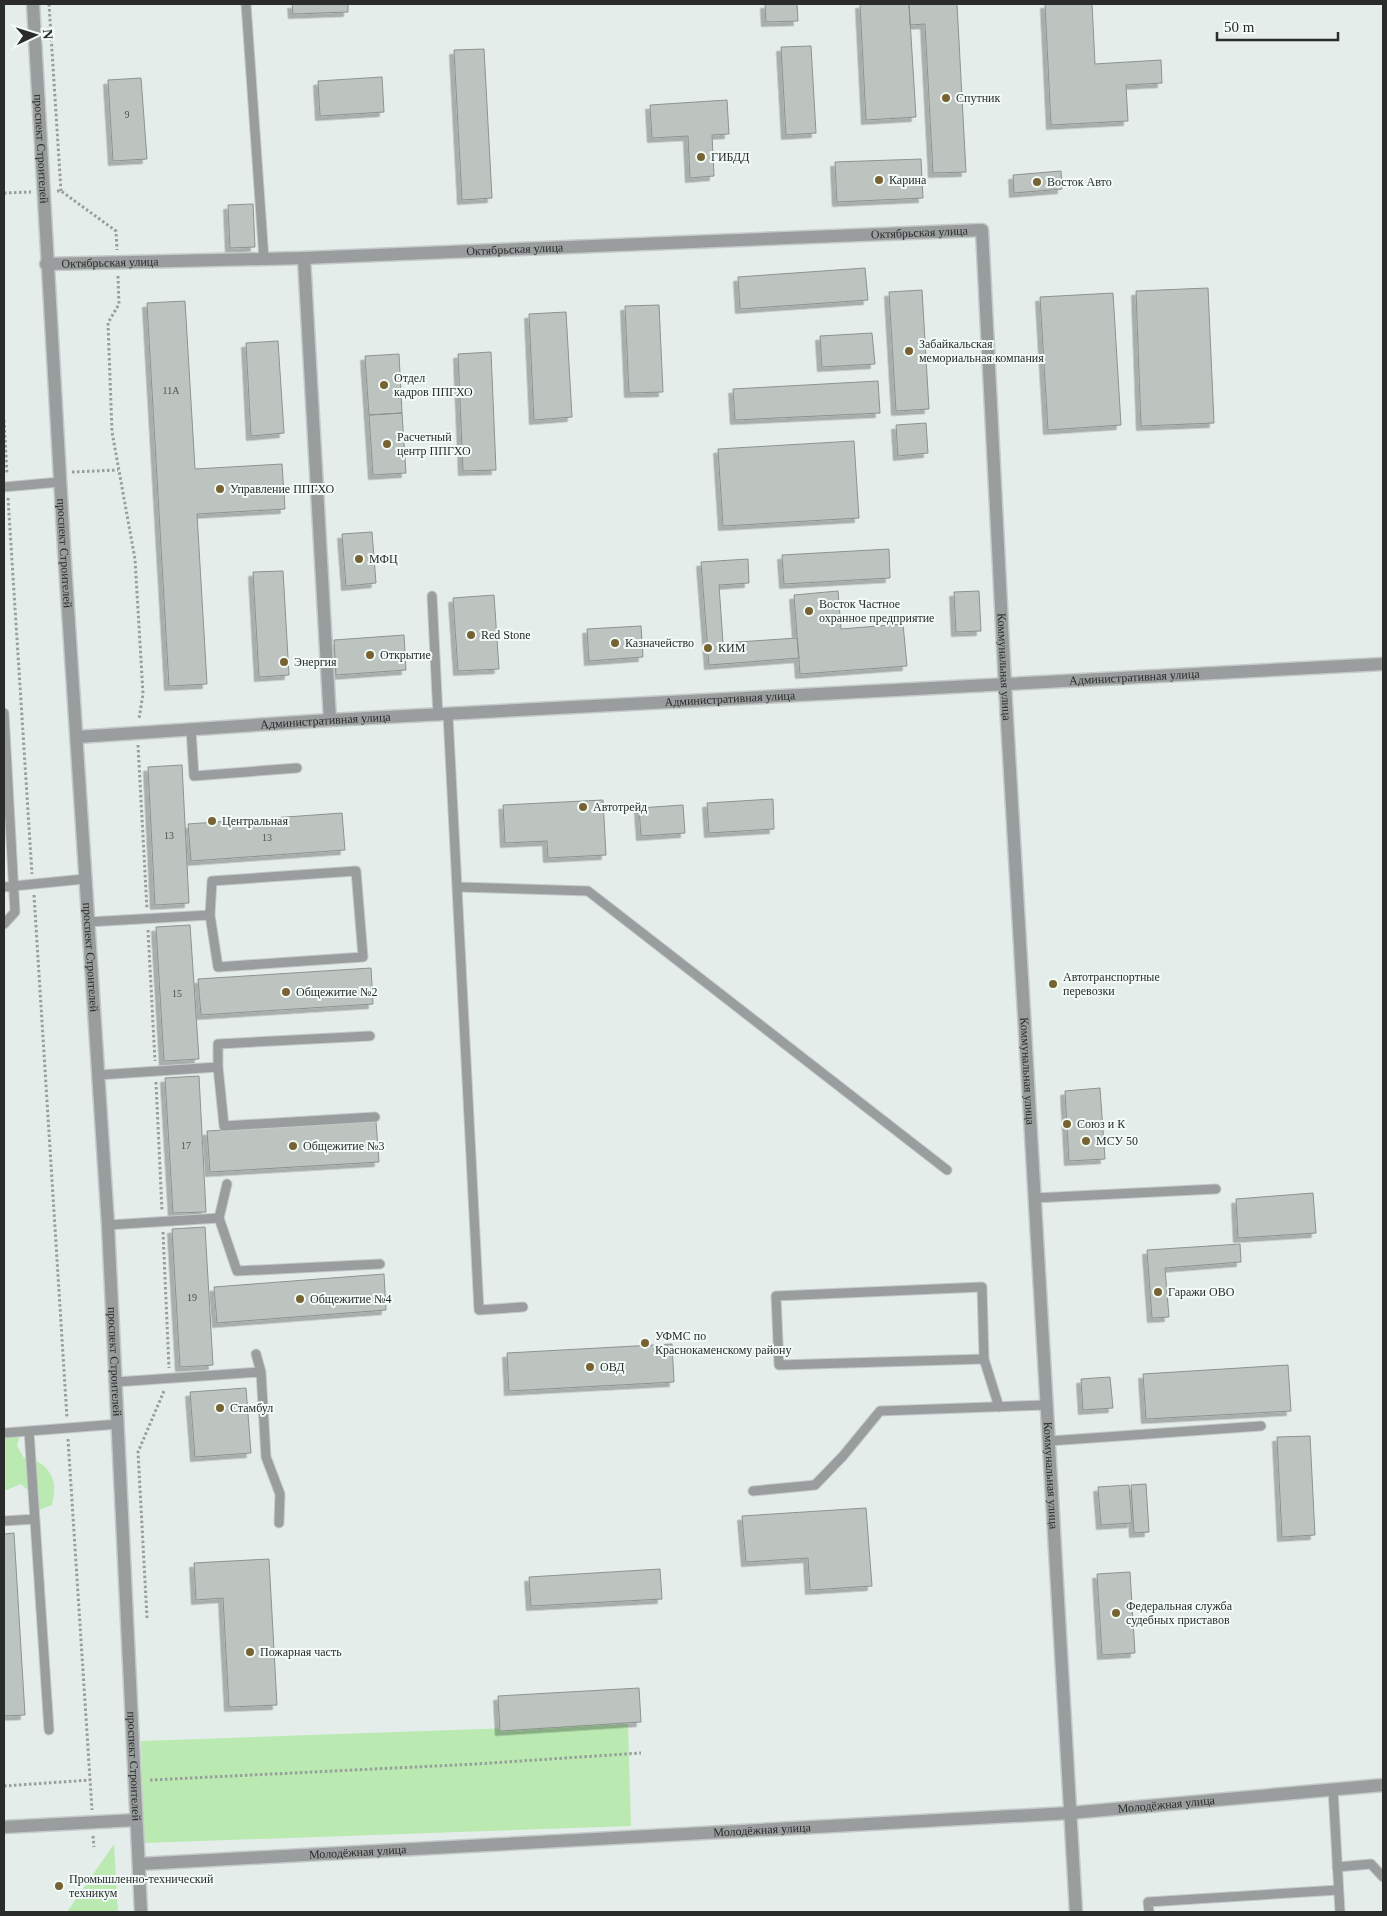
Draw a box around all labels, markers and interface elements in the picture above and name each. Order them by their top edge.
north arrow [10,10,60,60]
scale bar [1217,10,1338,42]
text: 50 m [1224,19,1255,35]
text: N [40,29,55,40]
place label: Спутник [956,91,1001,105]
marker: Спутник [940,92,952,104]
street label: проспект Строителей [31,94,51,205]
house number: 9 [125,109,130,120]
place label: ГИБДД [711,150,749,164]
marker: ГИБДД [695,151,707,163]
place label: Карина [889,173,927,187]
marker: Карина [873,174,885,186]
place label: Восток Авто [1047,175,1112,189]
marker: Восток Авто [1031,176,1043,188]
street label: Октябрьская улица [871,224,969,242]
street label: Октябрьская улица [466,240,564,258]
street label: Октябрьская улица [61,254,159,271]
place label: Забайкальская мемориальная компания [919,337,1044,365]
marker: Забайкальская мемориальная компания [903,345,915,357]
place label: Отдел кадров ППГХО [394,371,473,399]
marker: Отдел кадров ППГХО [378,379,390,391]
house number: 11А [163,385,180,396]
place label: Расчетный центр ППГХО [397,430,471,458]
marker: Расчетный центр ППГХО [381,438,393,450]
place label: Управление ППГХО [230,482,335,496]
marker: Управление ППГХО [214,483,226,495]
street label: проспект Строителей [54,498,75,609]
place label: МФЦ [369,552,398,566]
marker: МФЦ [353,553,365,565]
place label: Восток Частное охранное предприятие [819,597,934,625]
marker: Восток Частное охранное предприятие [803,605,815,617]
street label: Коммунальная улица [994,613,1014,722]
place label: Red Stone [481,628,531,642]
marker: Red Stone [465,629,477,641]
place label: Казначейство [625,636,694,650]
marker: Казначейство [609,637,621,649]
place label: КИМ [718,641,746,655]
marker: КИМ [702,642,714,654]
place label: Открытие [380,648,431,662]
marker: Открытие [364,649,376,661]
place label: Энергия [294,655,337,669]
marker: Энергия [278,656,290,668]
street label: Административная улица [1069,667,1201,688]
street label: Административная улица [664,688,796,709]
street label: Административная улица [260,710,392,732]
place label: Автотрейд [593,800,647,814]
marker: Автотрейд [577,801,589,813]
place label: Центральная [222,814,288,828]
marker: Центральная [206,815,218,827]
house number: 13 [164,830,174,841]
house number: 13 [262,832,272,843]
street label: проспект Строителей [80,902,101,1013]
place label: Автотранспортные перевозки [1063,970,1160,998]
marker: Автотранспортные перевозки [1047,978,1059,990]
place label: Общежитие №2 [296,985,378,999]
marker: Общежитие №2 [280,986,292,998]
house number: 15 [172,988,182,999]
street label: Коммунальная улица [1017,1017,1037,1126]
place label: Союз и К [1077,1117,1126,1131]
marker: Союз и К [1061,1118,1073,1130]
place label: МСУ 50 [1096,1134,1138,1148]
marker: МСУ 50 [1080,1135,1092,1147]
place label: Общежитие №3 [303,1139,385,1153]
house number: 17 [181,1140,191,1151]
marker: Общежитие №3 [287,1140,299,1152]
place label: Гаражи ОВО [1168,1285,1235,1299]
marker: Гаражи ОВО [1152,1286,1164,1298]
house number: 19 [187,1292,197,1303]
place label: Общежитие №4 [310,1292,392,1306]
marker: Общежитие №4 [294,1293,306,1305]
street label: проспект Строителей [105,1306,124,1417]
place label: УФМС по Краснокаменскому району [655,1329,791,1357]
marker: УФМС по Краснокаменскому району [639,1337,651,1349]
place label: ОВД [600,1360,624,1374]
marker: ОВД [584,1361,596,1373]
place label: Стамбул [230,1401,273,1415]
marker: Стамбул [214,1402,226,1414]
street label: Коммунальная улица [1041,1421,1061,1530]
place label: Федеральная служба судебных приставов [1126,1599,1233,1627]
marker: Федеральная служба судебных приставов [1110,1607,1122,1619]
place label: Пожарная часть [260,1645,342,1659]
marker: Пожарная часть [244,1646,256,1658]
street label: проспект Строителей [124,1711,144,1822]
street label: Молодёжная улица [1117,1793,1216,1816]
street label: Молодёжная улица [713,1820,812,1840]
street label: Молодёжная улица [309,1842,407,1862]
place label: Промышленно-технический техникум [69,1872,214,1900]
marker: Промышленно-технический техникум [53,1880,65,1892]

